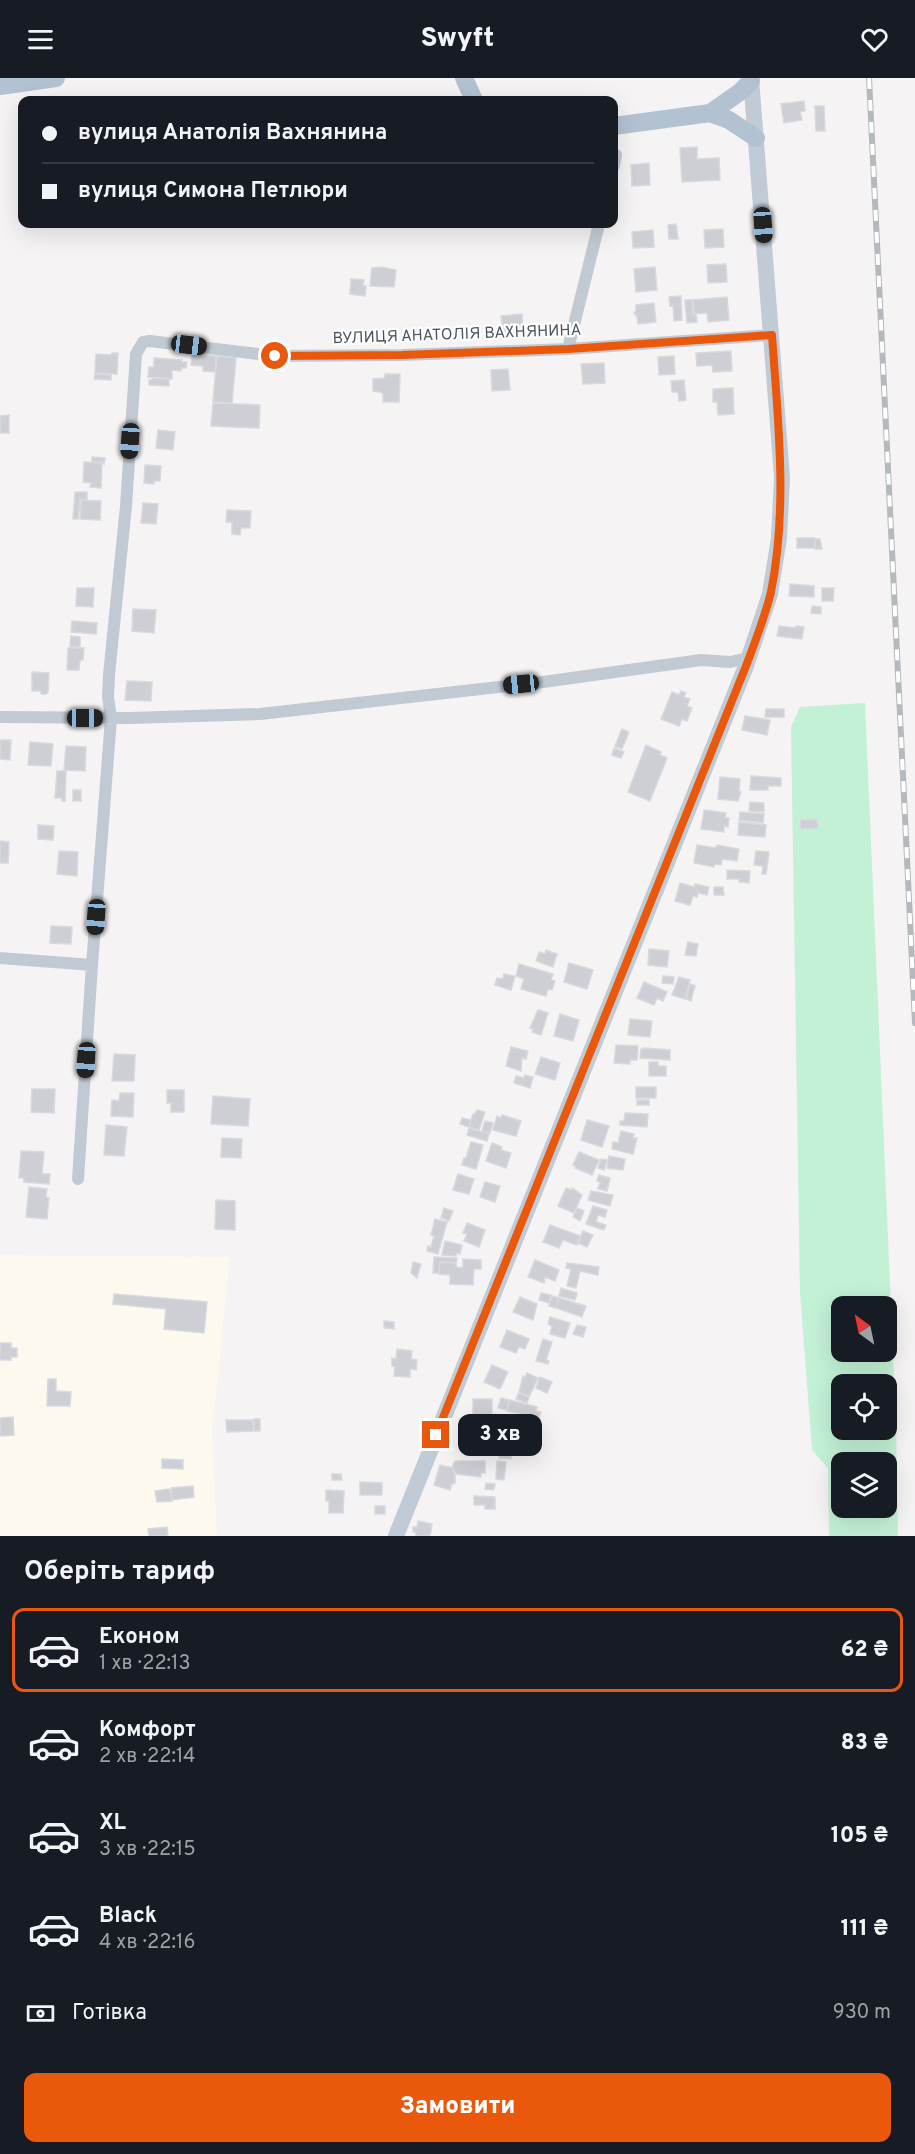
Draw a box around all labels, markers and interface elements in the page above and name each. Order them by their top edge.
text: Swyft [421,22,494,56]
icon: menu [24,23,57,56]
icon: heart [858,23,891,56]
text: вулиця Анатолія Вахнянина [78,120,387,147]
text: вулиця Симона Петлюри [78,178,348,205]
car [753,206,773,244]
street label: ВУЛИЦЯ АНАТОЛІЯ ВАХНЯНИНА [332,321,582,349]
car [170,334,208,356]
route start [261,342,288,369]
car [120,422,140,460]
car [502,673,540,695]
car [67,709,103,727]
car [86,898,106,936]
car [76,1041,96,1079]
north arrow [831,1296,897,1362]
map controls [831,1296,897,1518]
button: locate [831,1374,897,1440]
callout: 3 хв [457,1414,541,1456]
route end [422,1421,449,1448]
text: 3 хв [479,1422,521,1448]
button: layers [831,1452,897,1518]
text: Оберіть тариф [24,1555,215,1589]
icon: car [27,1623,81,1677]
text: Економ [99,1624,180,1651]
text: 62 ₴ [841,1637,888,1664]
text: 1 хв · 22:13 [99,1651,191,1677]
icon: car [27,1716,81,1770]
text: Комфорт [99,1717,196,1744]
text: 83 ₴ [841,1730,888,1757]
text: 2 хв · 22:14 [99,1744,195,1770]
icon: car [27,1809,81,1863]
text: XL [99,1810,126,1837]
text: 105 ₴ [831,1823,888,1850]
text: 3 хв · 22:15 [99,1837,196,1863]
icon: car [27,1902,81,1956]
text: Black [99,1903,157,1930]
text: 111 ₴ [841,1916,888,1943]
text: 4 хв · 22:16 [99,1930,195,1956]
icon: cash [24,1997,57,2030]
text: Готівка [72,2000,147,2027]
text: 930 m [833,2000,891,2026]
button: Замовити [24,2073,891,2142]

